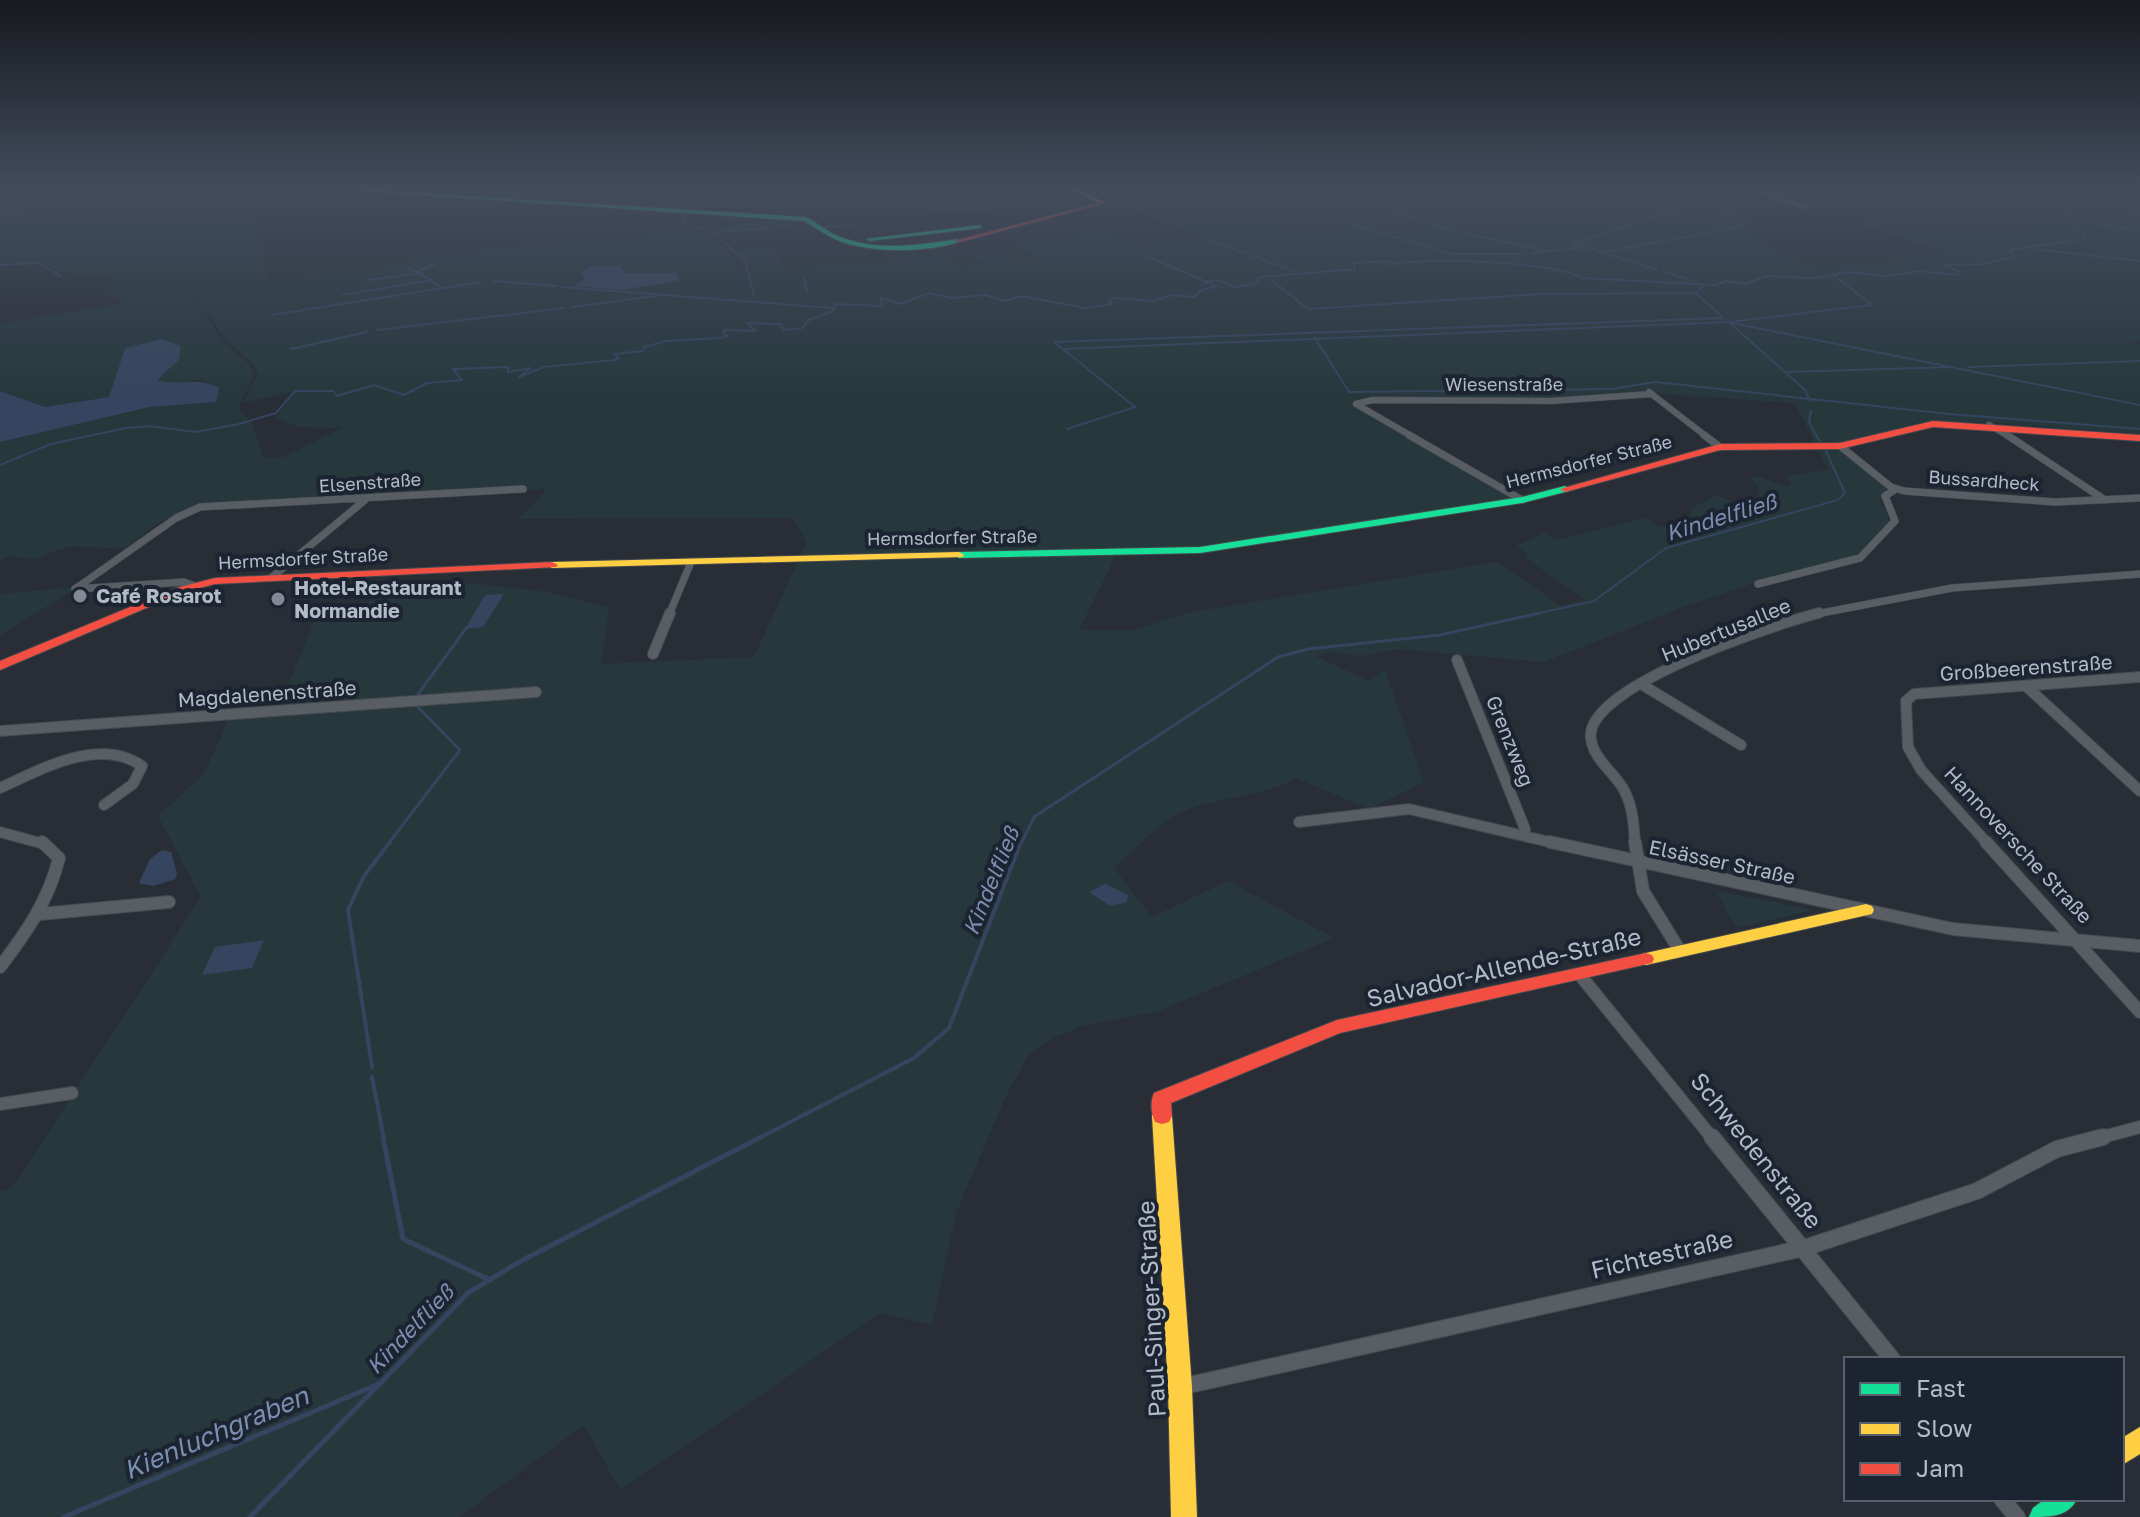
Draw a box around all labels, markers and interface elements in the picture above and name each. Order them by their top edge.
street label: Wiesenstraße [1445,373,1563,395]
street label: Hermsdorfer Straße [1503,430,1674,492]
street label: Bussardheck [1928,465,2041,495]
street label: Elsenstraße [318,467,422,497]
water label: Kindelfließ [1662,487,1780,546]
street label: Hermsdorfer Straße [867,525,1037,549]
street label: Hermsdorfer Straße [217,543,389,573]
place label: Hotel-Restaurant Normandie [294,575,462,622]
place label: Café Rosarot [96,583,222,607]
marker: Café Rosarot [71,587,89,605]
marker: Hotel-Restaurant Normandie [269,590,287,608]
street label: Hubertusallee [1658,592,1794,666]
street label: Großbeerenstraße [1939,649,2113,685]
street label: Magdalenenstraße [177,675,357,711]
street label: Grenzweg [1482,692,1540,790]
street label: Hannoversche Straße [1940,761,2098,928]
water label: Kindelfließ [957,822,1025,939]
street label: Elsässer Straße [1647,834,1797,888]
street label: Salvador-Allende-Straße [1364,921,1644,1012]
street label: Schwedenstraße [1685,1066,1829,1234]
street label: Paul-Singer-Straße [1130,1200,1171,1418]
street label: Fichtestraße [1588,1223,1735,1284]
water label: Kindelfließ [360,1277,460,1379]
legend [1844,1357,2124,1501]
text: Fast [1916,1373,1966,1402]
water label: Kienluchgraben [119,1379,314,1485]
text: Slow [1916,1413,1972,1442]
text: Jam [1916,1453,1964,1482]

